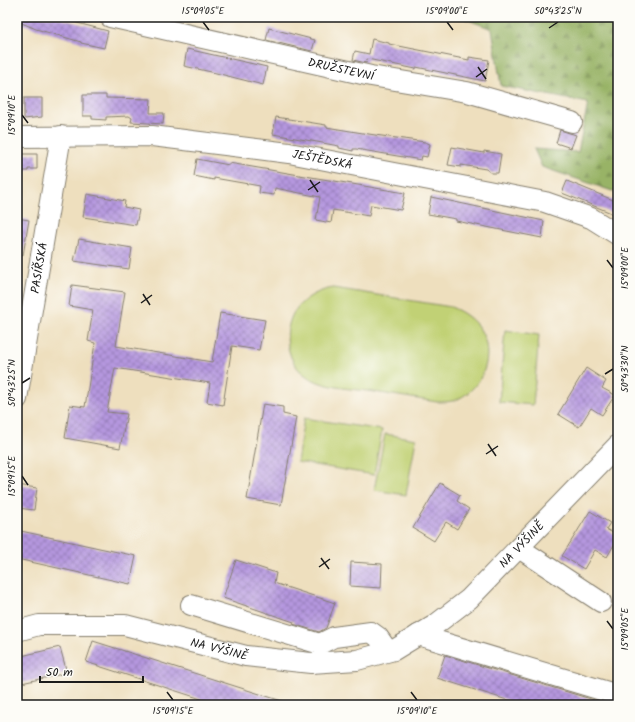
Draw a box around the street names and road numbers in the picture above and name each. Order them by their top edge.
street label: DRUŽSTEVNÍ [306,53,378,87]
street label: JEŠTĚDSKÁ [291,145,354,175]
street label: PASÍŘSKÁ [26,241,53,295]
street label: NA VÝŠINĚ [495,517,550,573]
street label: NA VÝŠINĚ [188,633,251,666]

